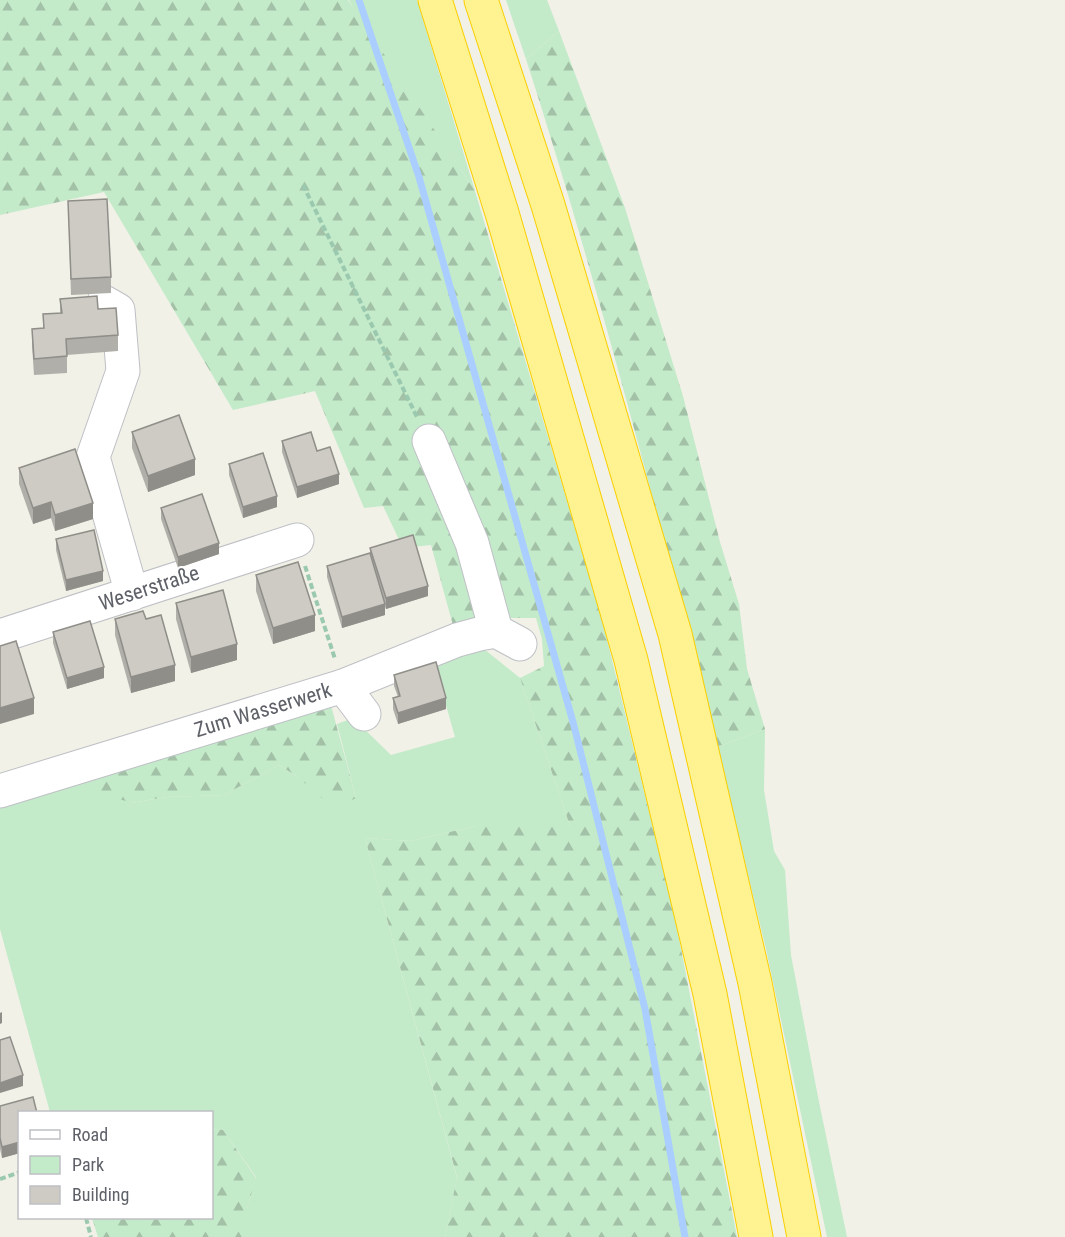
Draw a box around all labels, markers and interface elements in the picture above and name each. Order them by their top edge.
street label: Weserstraße [96,560,202,615]
street label: Zum Wasserwerk [191,678,335,742]
legend [18,1111,213,1219]
text: Road [72,1124,108,1145]
text: Park [72,1154,104,1175]
text: Building [72,1184,129,1205]

